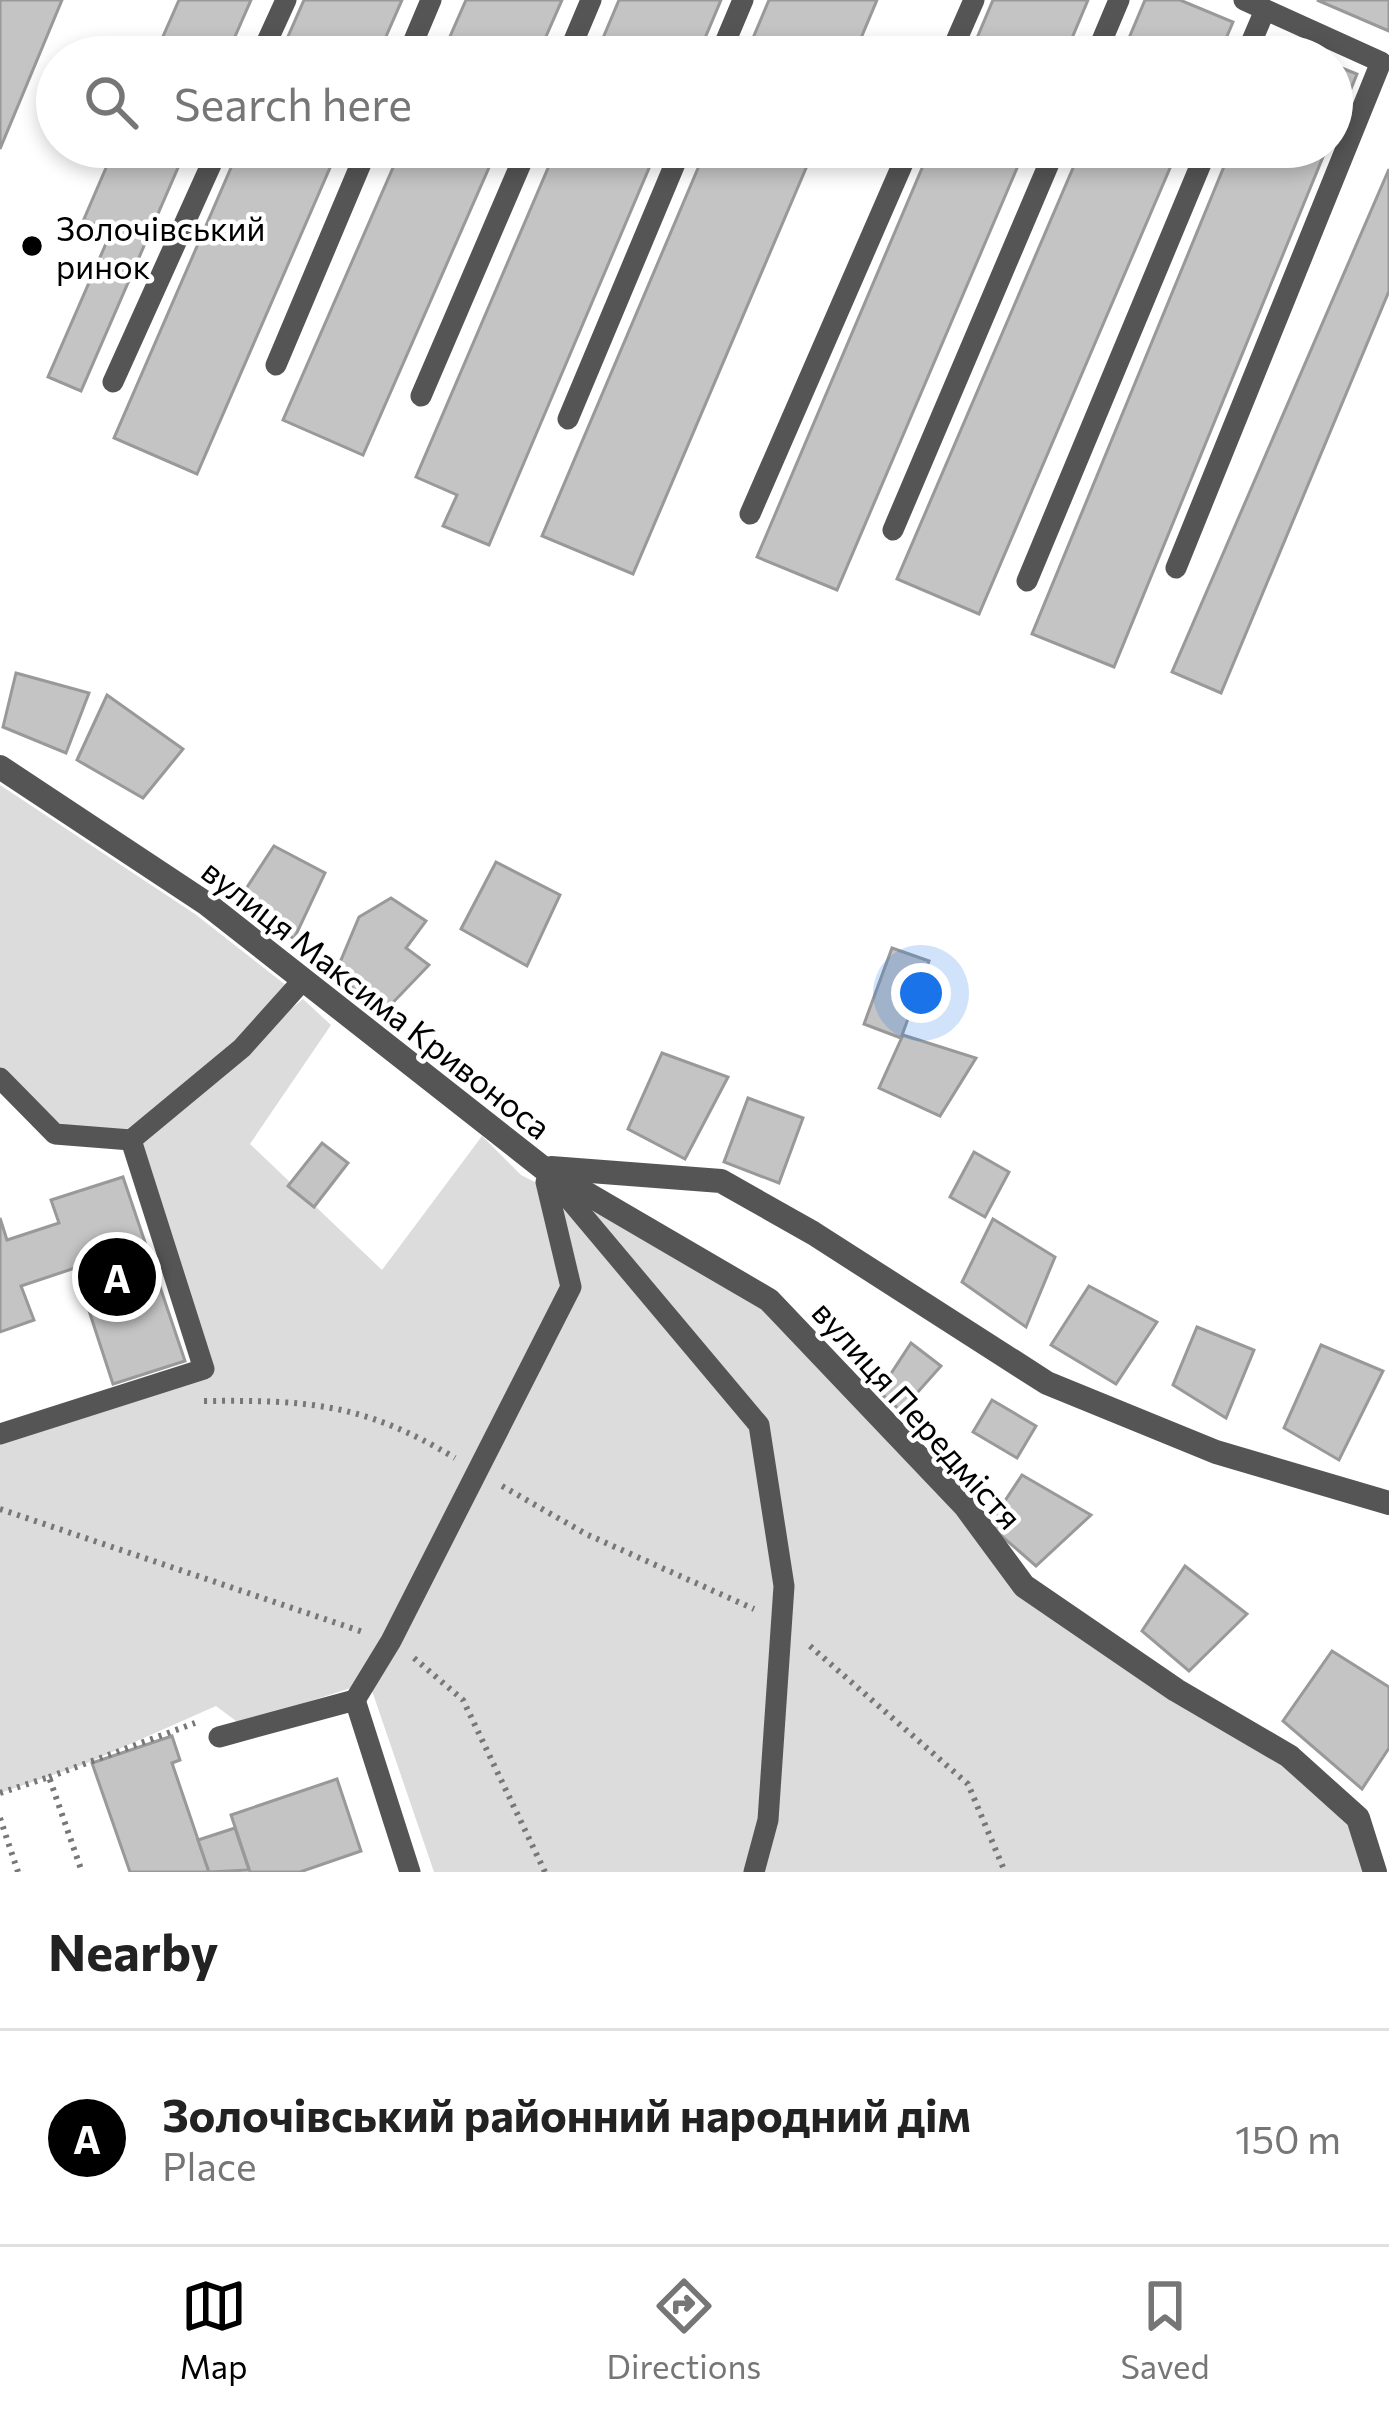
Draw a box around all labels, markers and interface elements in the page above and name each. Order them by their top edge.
search box [36,36,1353,168]
icon: search [78,69,144,135]
text: Search here [174,75,412,130]
place label: Золочівський ринок [56,207,265,286]
marker: Золочівський ринок [19,233,45,259]
street label: вулиця Максима Кривоноса [194,849,560,1147]
your location [891,963,951,1023]
pin: A [78,1232,156,1322]
street label: вулиця Передмістя [805,1291,1031,1537]
text: Nearby [48,1919,218,1982]
text: Золочівський районний народний дім [162,2086,971,2141]
text: A [73,2114,101,2162]
text: 150 m [1235,2114,1341,2162]
text: Place [162,2141,257,2189]
tab: Map [180,2273,248,2386]
tab: Directions [607,2273,761,2386]
tab: Saved [1120,2273,1209,2386]

